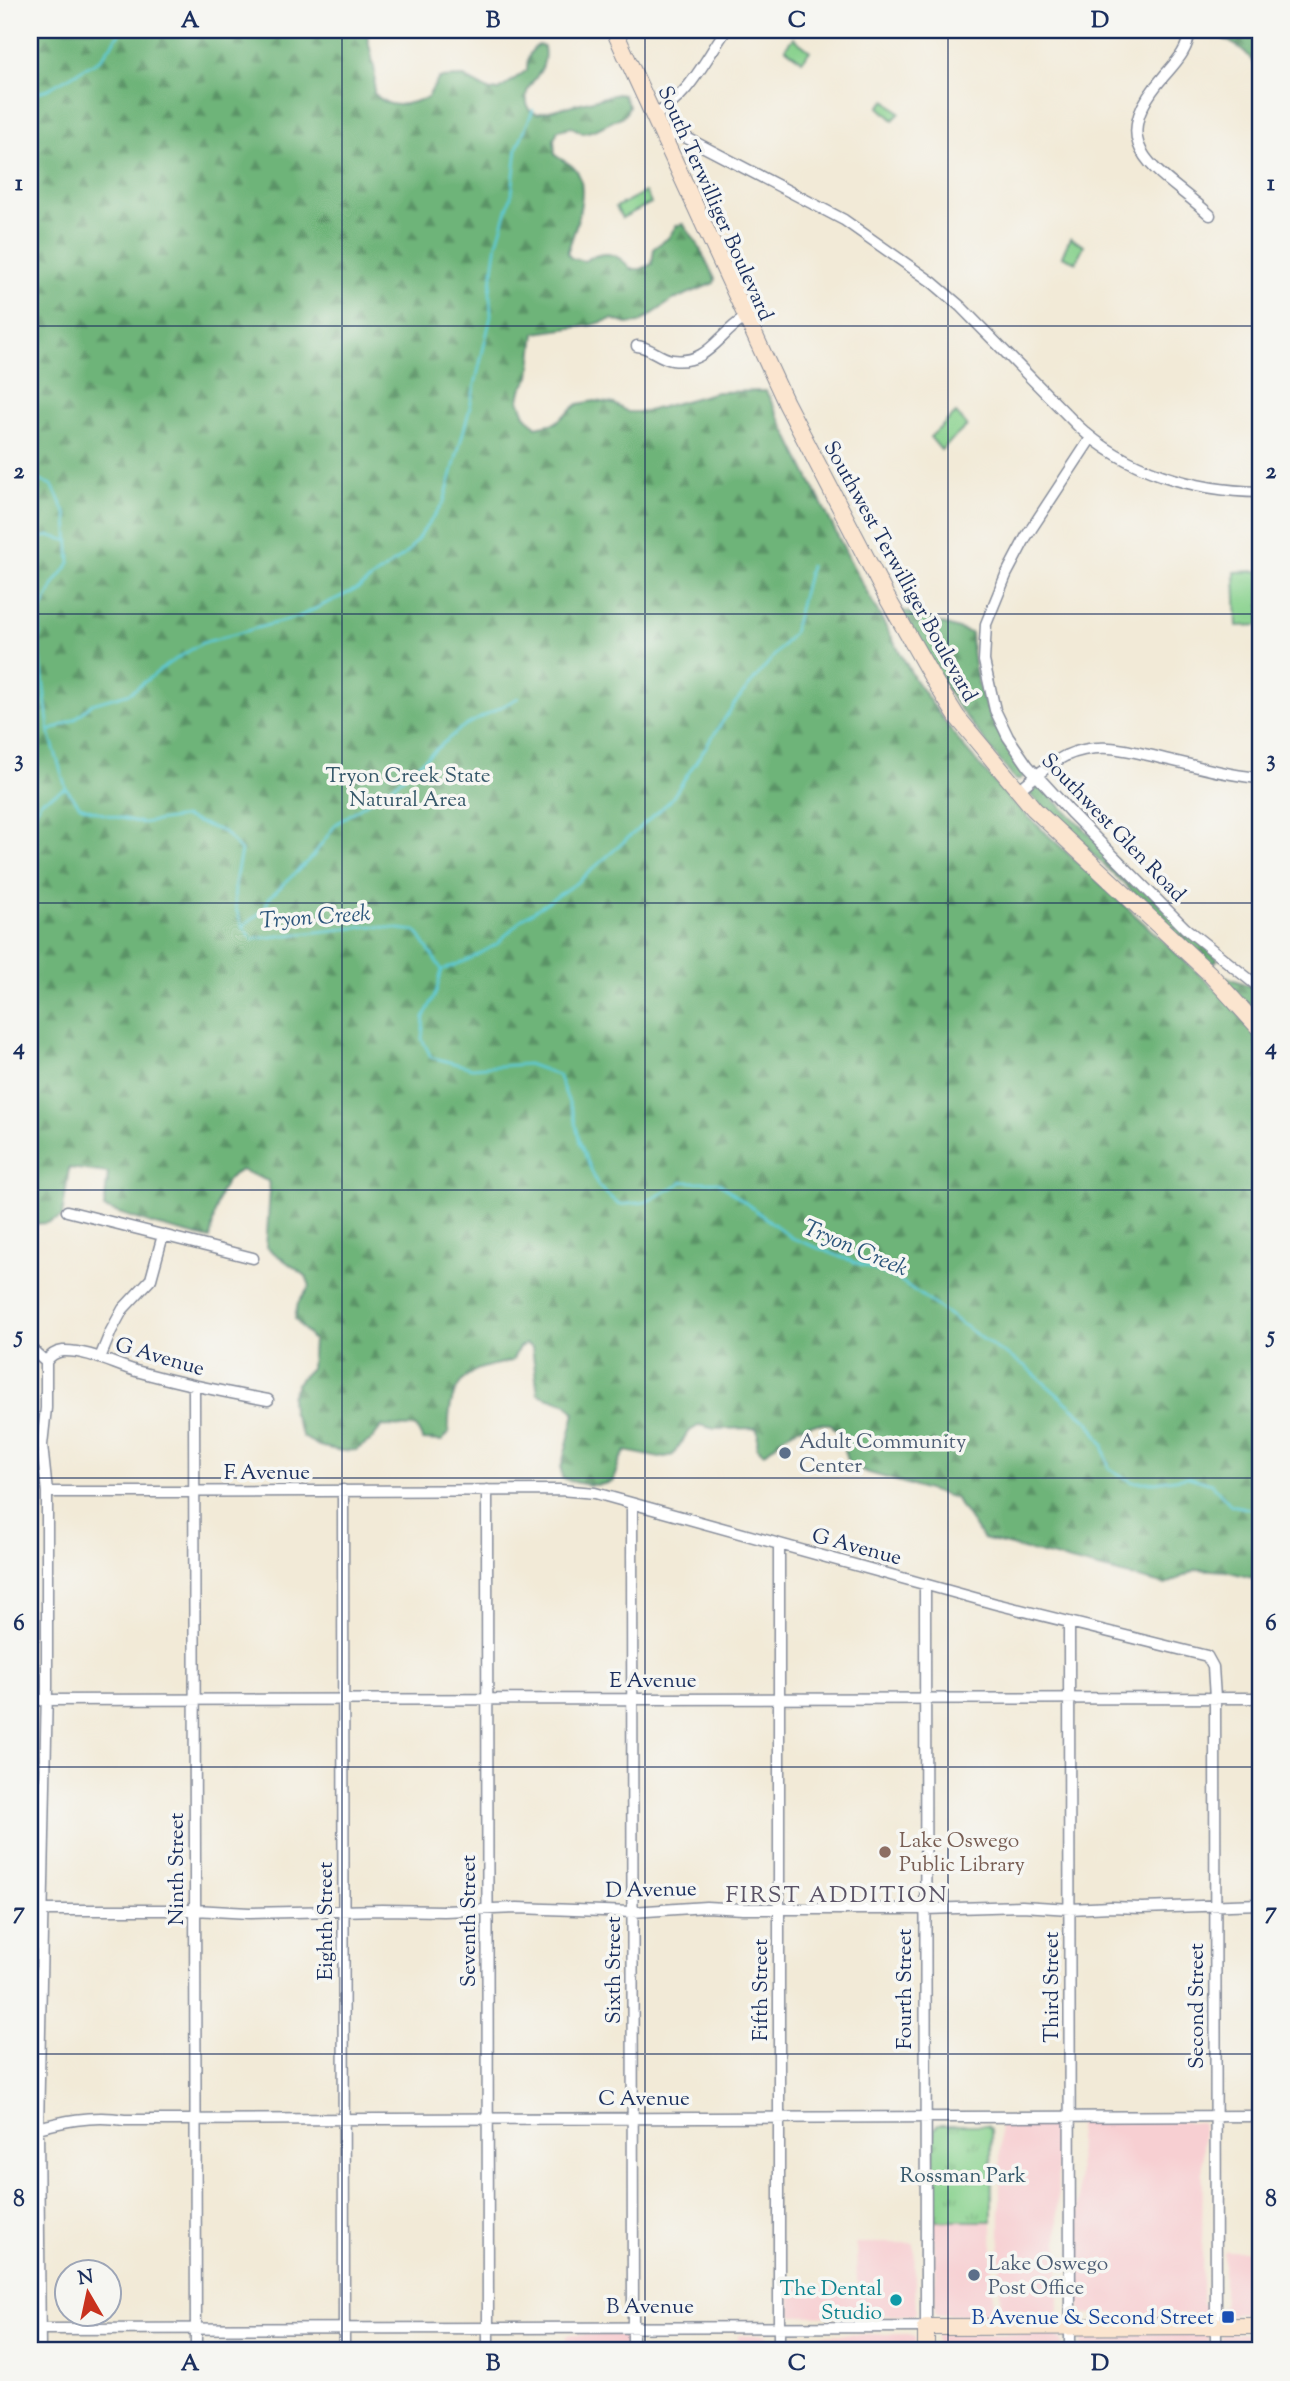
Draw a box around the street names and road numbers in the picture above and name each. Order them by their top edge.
street label: South Terwilliger Boulevard [649,82,780,326]
street label: Southwest Terwilliger Boulevard [815,436,984,708]
street label: Southwest Glen Road [1033,747,1192,910]
street label: G Avenue [111,1331,208,1385]
street label: F Avenue [224,1459,310,1489]
street label: G Avenue [808,1522,905,1574]
street label: E Avenue [609,1667,697,1697]
street label: Ninth Street [163,1812,193,1926]
street label: Seventh Street [455,1855,485,1987]
street label: Eighth Street [312,1861,342,1981]
street label: D Avenue [605,1875,697,1907]
street label: Sixth Street [600,1916,630,2024]
street label: Fourth Street [891,1929,921,2049]
street label: Third Street [1038,1931,1068,2043]
street label: Fifth Street [747,1939,777,2041]
street label: Second Street [1183,1943,1213,2069]
street label: C Avenue [598,2085,690,2115]
street label: B Avenue [606,2293,694,2323]

